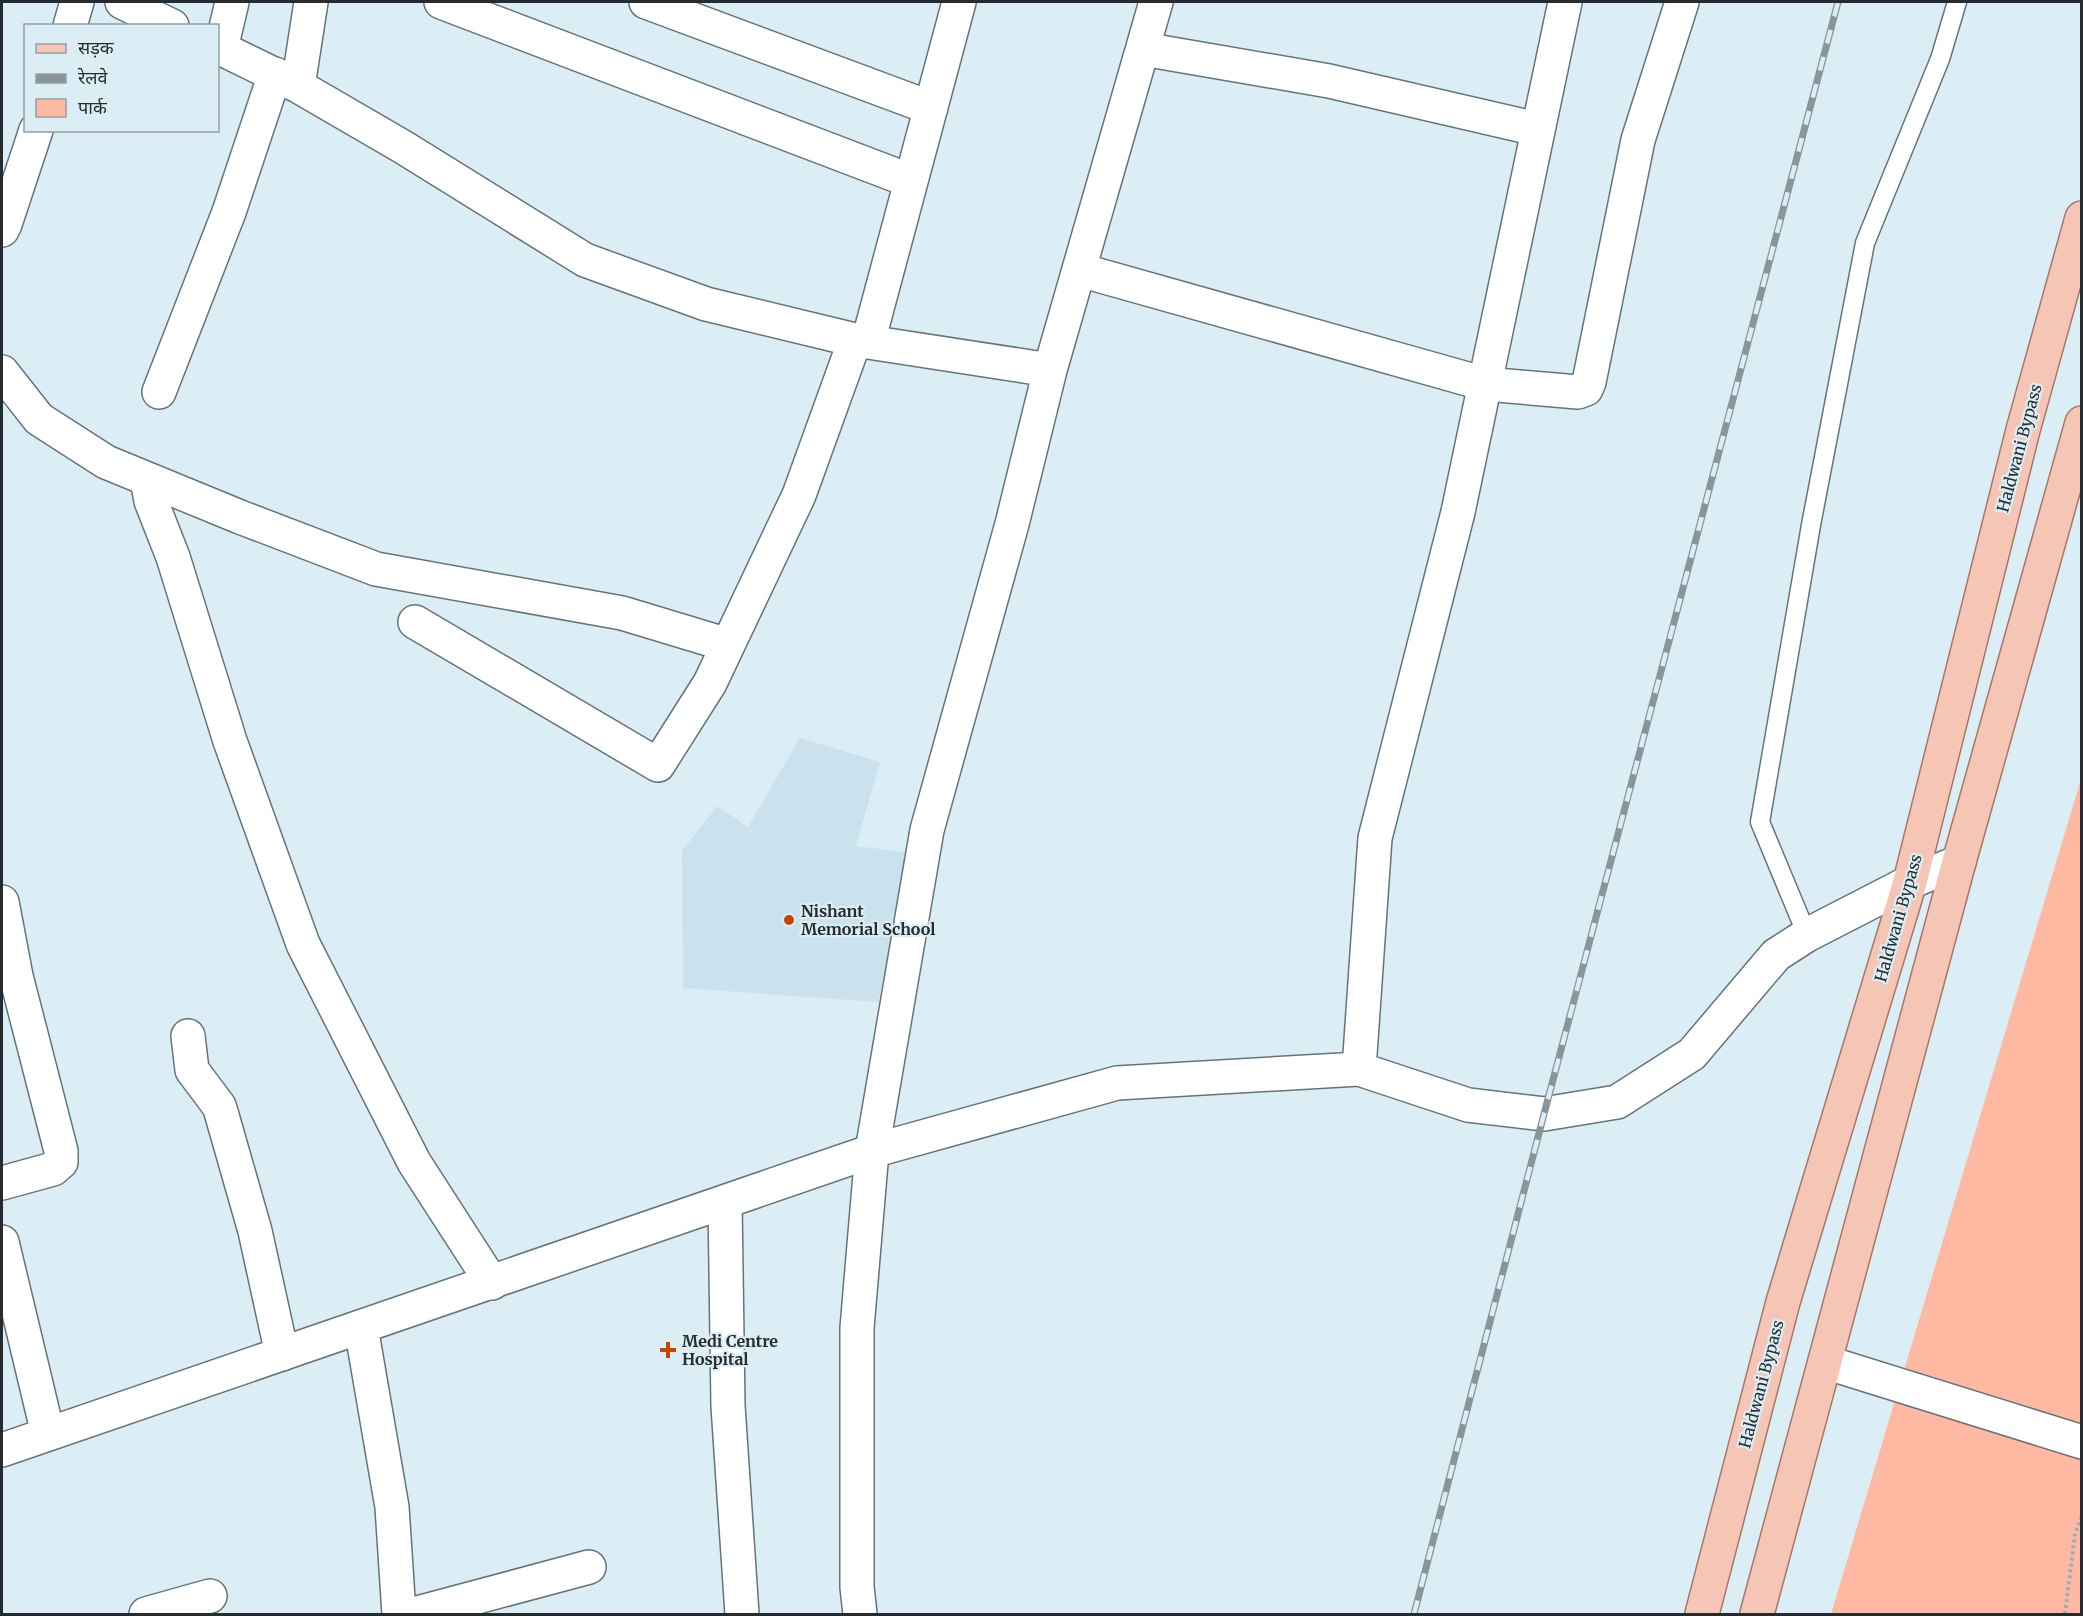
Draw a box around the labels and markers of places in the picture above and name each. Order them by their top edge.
place label: Nishant Memorial School [801,901,935,939]
marker: Nishant Memorial School [782,913,796,927]
place label: Medi Centre Hospital [682,1331,778,1369]
marker: Medi Centre Hospital [659,1341,677,1359]

